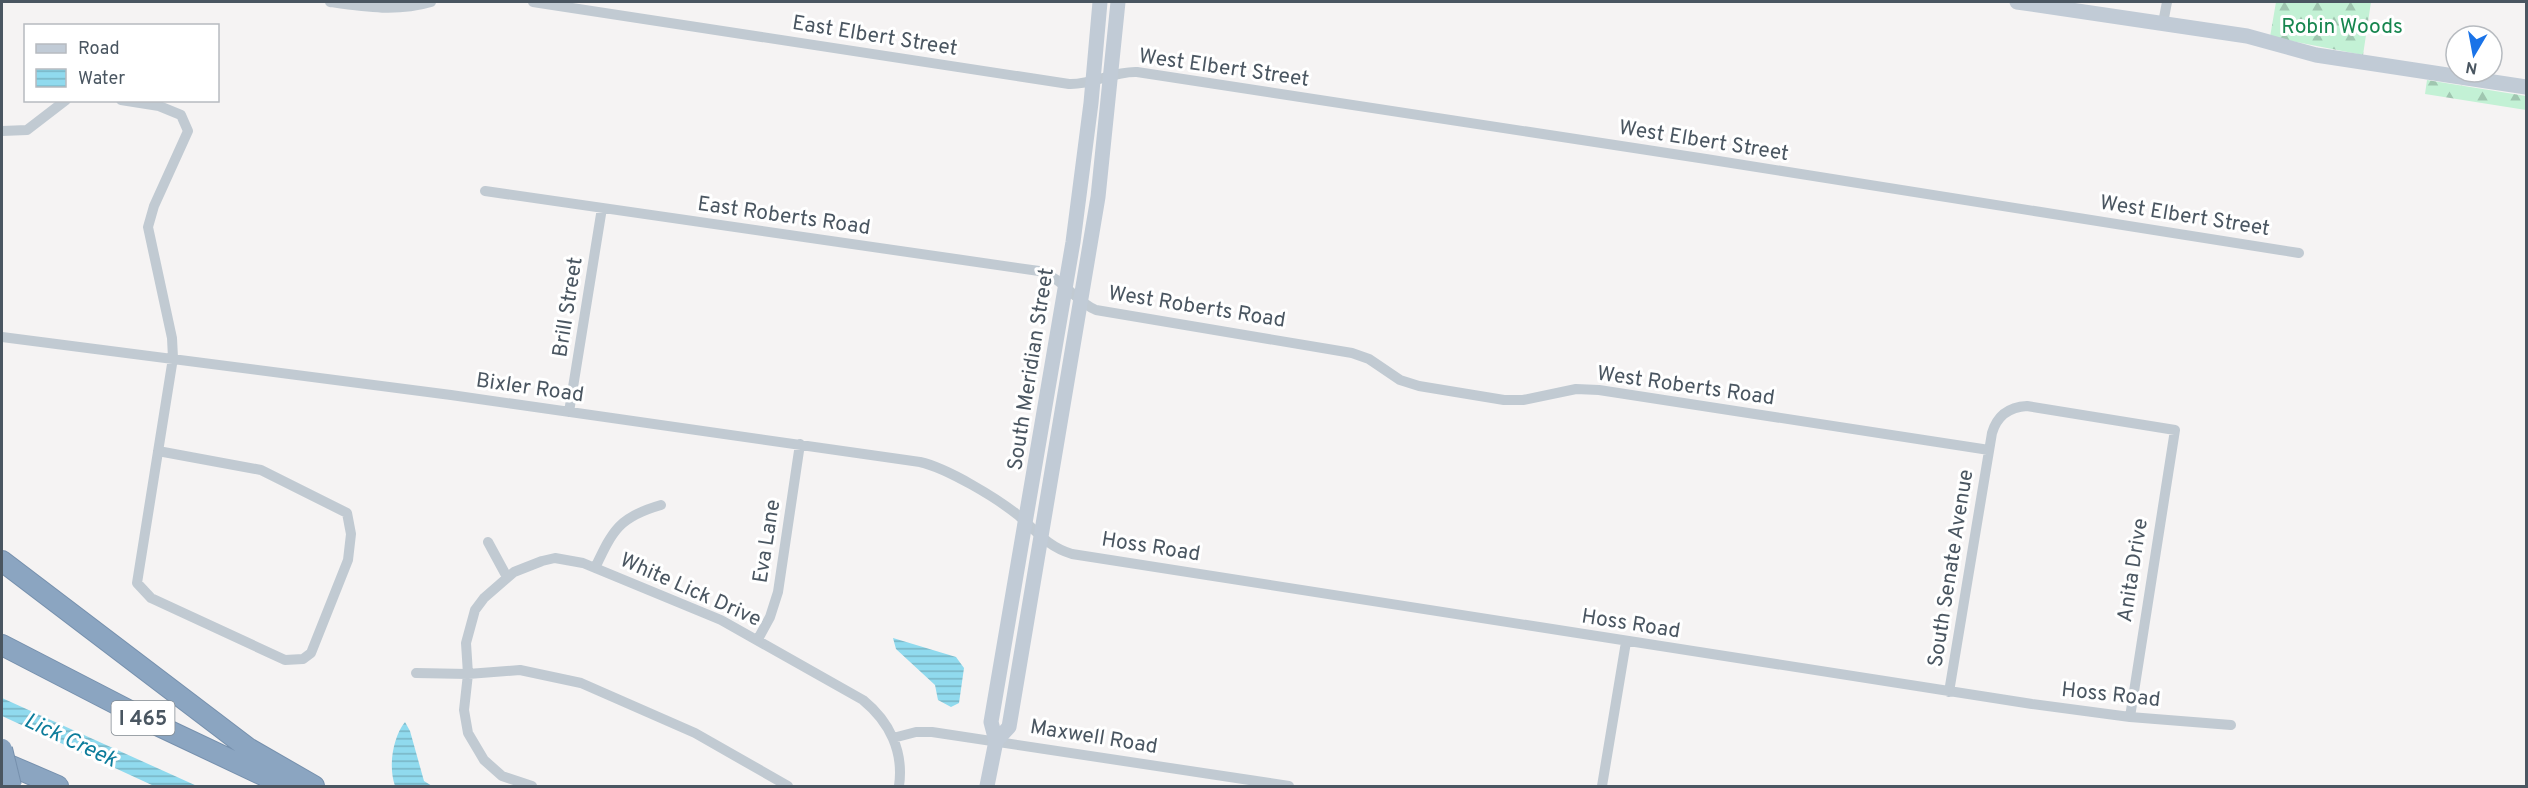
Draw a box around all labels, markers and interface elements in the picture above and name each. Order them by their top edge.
street label: East Elbert Street [790,10,959,63]
park label: Robin Woods [2281,14,2403,41]
legend [24,24,219,102]
north arrow [2444,24,2504,84]
text: Road [78,38,120,61]
street label: West Elbert Street [1137,43,1311,94]
text: N [2464,56,2479,78]
text: Water [78,68,125,91]
street label: West Elbert Street [1617,115,1791,168]
street label: West Elbert Street [2098,190,2272,243]
street label: East Roberts Road [696,191,872,242]
street label: Brill Street [547,255,590,359]
street label: South Meridian Street [1002,266,1061,473]
street label: West Roberts Road [1106,280,1287,335]
street label: West Roberts Road [1595,361,1776,412]
street label: Bixler Road [474,368,585,409]
street label: South Senate Avenue [1923,467,1980,669]
street label: Eva Lane [748,498,787,585]
street label: Anita Drive [2112,516,2155,624]
street label: Hoss Road [1100,526,1202,569]
street label: White Lick Drive [615,547,765,634]
street label: Hoss Road [1580,603,1682,646]
street label: Hoss Road [2060,677,2162,714]
road number: I 465 [112,701,174,735]
water label: Lick Creek [19,708,121,775]
street label: Maxwell Road [1028,714,1159,761]

